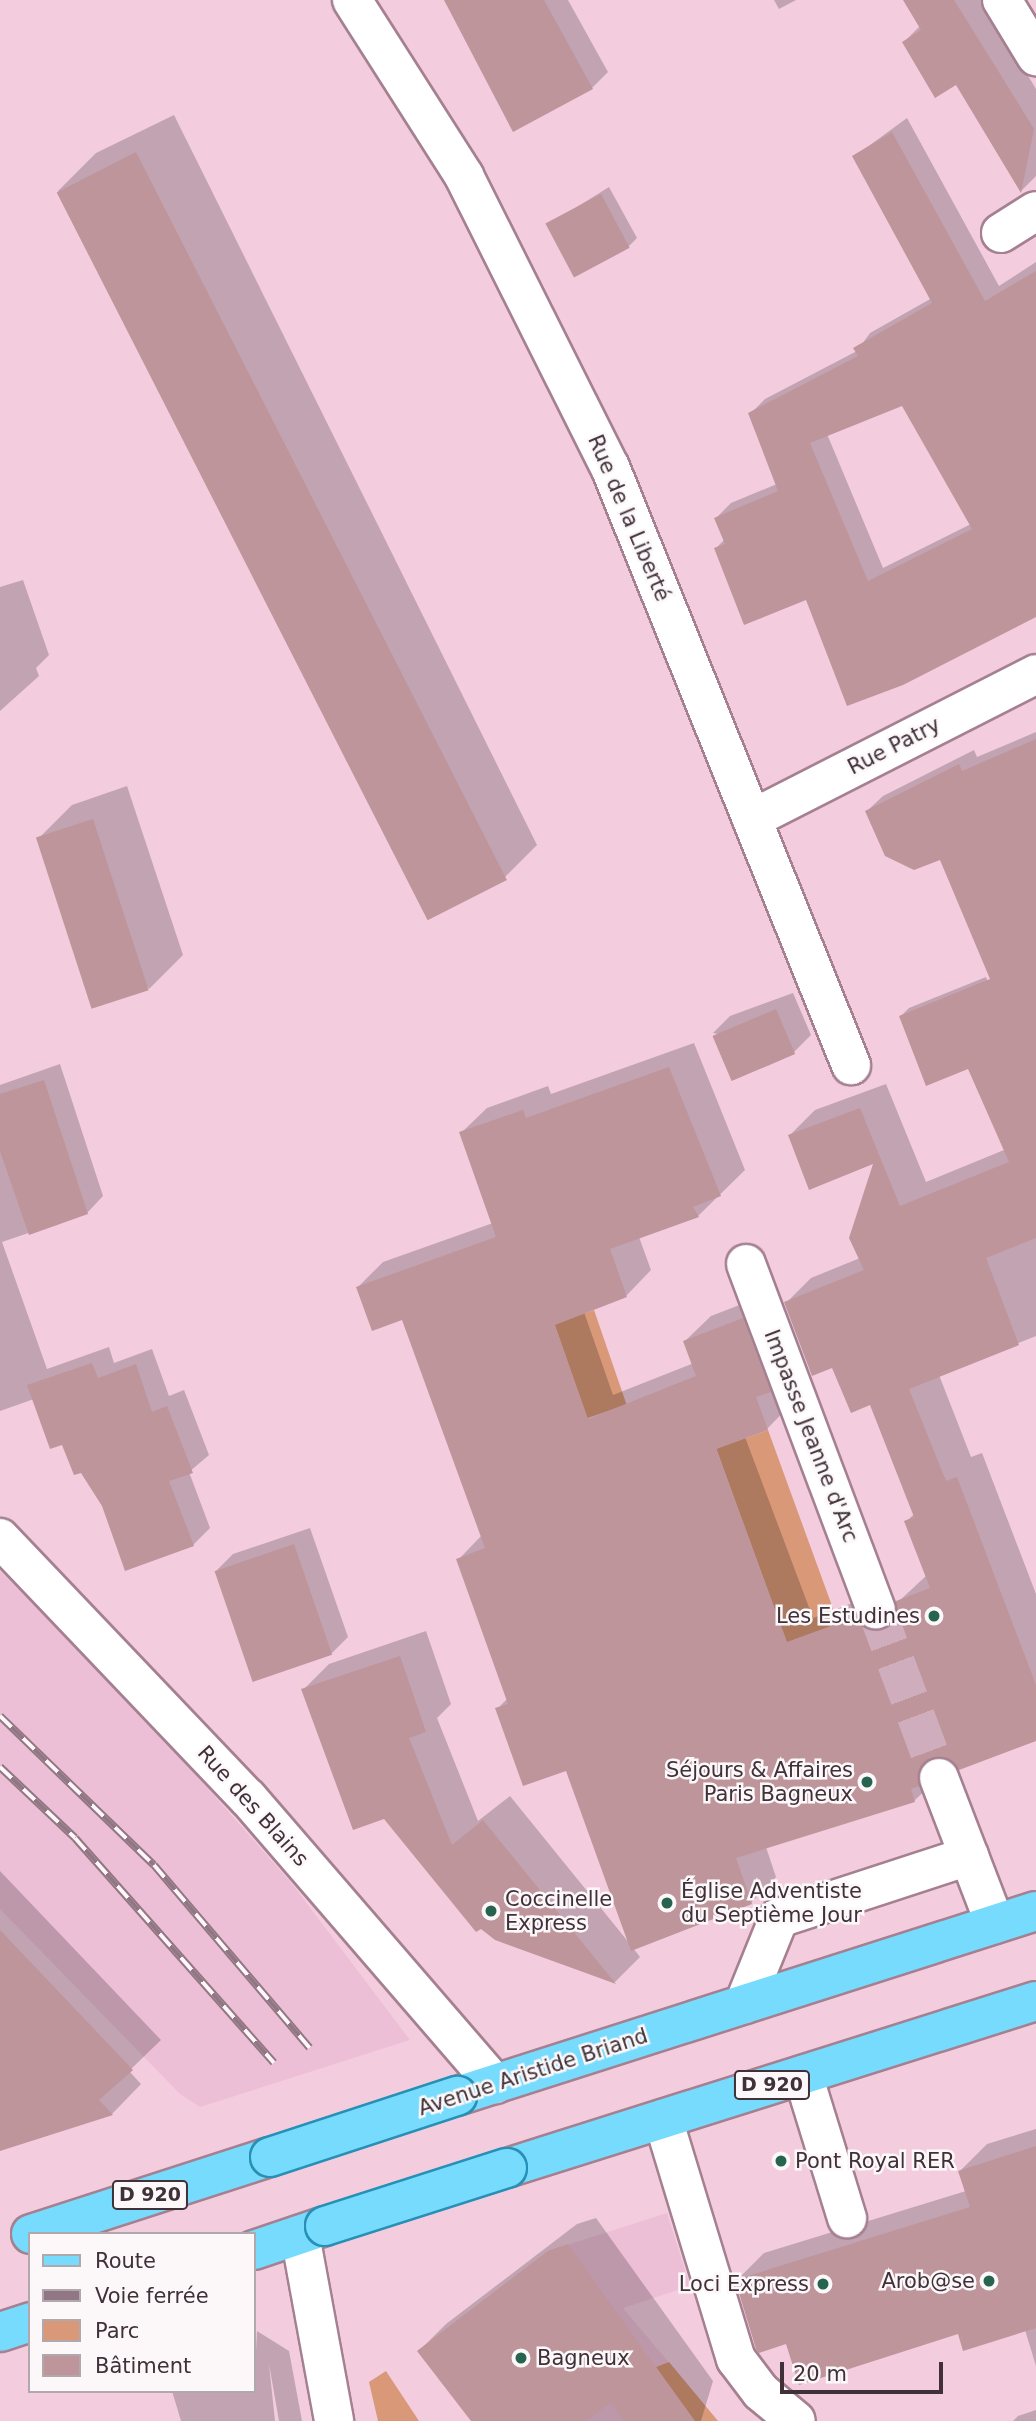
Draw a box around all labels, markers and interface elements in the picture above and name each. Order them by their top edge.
street label: Rue de la Liberté [583,431,675,605]
street label: Rue Patry [844,712,944,780]
street label: Impasse Jeanne d'Arc [759,1326,863,1546]
place label: Les Estudines [776,1603,920,1629]
marker: Les Estudines [926,1608,942,1624]
street label: Rue des Blains [192,1740,314,1872]
place label: Séjours & Affaires Paris Bagneux [666,1757,853,1807]
marker: Séjours & Affaires Paris Bagneux [859,1774,875,1790]
place label: Église Adventiste du Septième Jour [681,1878,862,1928]
place label: Coccinelle Express [505,1886,612,1936]
marker: Église Adventiste du Septième Jour [659,1895,675,1911]
marker: Coccinelle Express [483,1903,499,1919]
street label: Avenue Aristide Briand [415,2023,651,2121]
road number: D 920 [734,2070,810,2100]
place label: Pont Royal RER [795,2148,955,2174]
marker: Pont Royal RER [773,2153,789,2169]
road number: D 920 [111,2180,188,2210]
legend [28,2232,256,2393]
text: Route [95,2249,156,2273]
place label: Arob@se [881,2268,975,2294]
place label: Loci Express [679,2271,809,2297]
marker: Arob@se [981,2273,997,2289]
marker: Loci Express [815,2276,831,2292]
text: Voie ferrée [95,2284,209,2308]
text: Parc [95,2319,139,2343]
place label: Bagneux [537,2345,630,2371]
marker: Bagneux [511,2348,531,2368]
scale bar [784,2348,947,2392]
text: Bâtiment [95,2354,191,2378]
text: 20 m [793,2362,847,2386]

